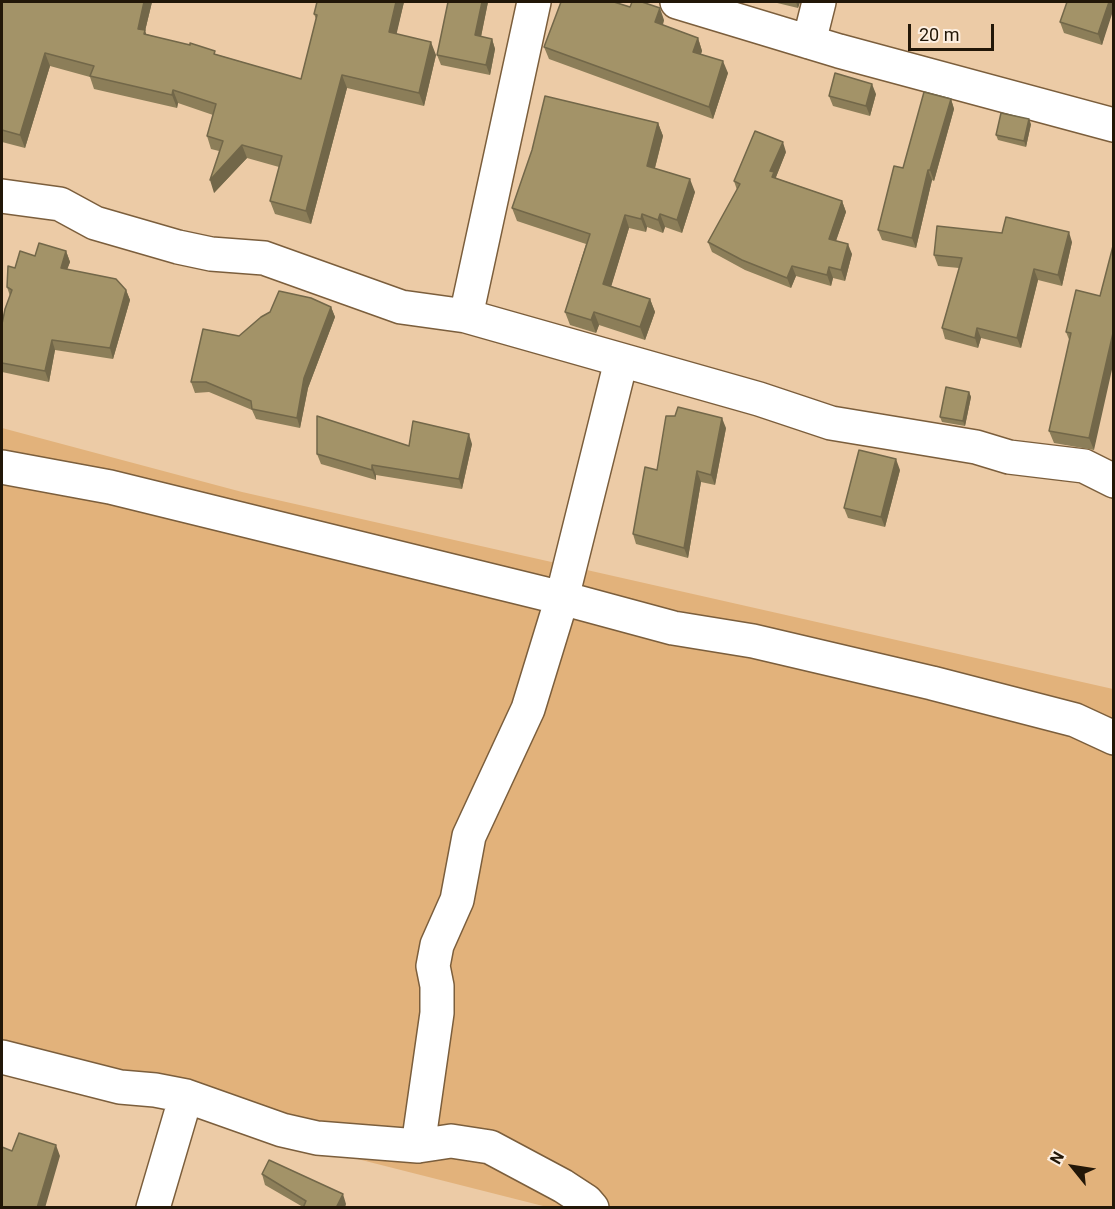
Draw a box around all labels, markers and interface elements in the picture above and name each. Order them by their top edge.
scale bar [911,12,996,50]
text: 20 m [919,24,959,45]
north arrow [1043,1137,1103,1197]
text: N [1046,1148,1068,1167]

